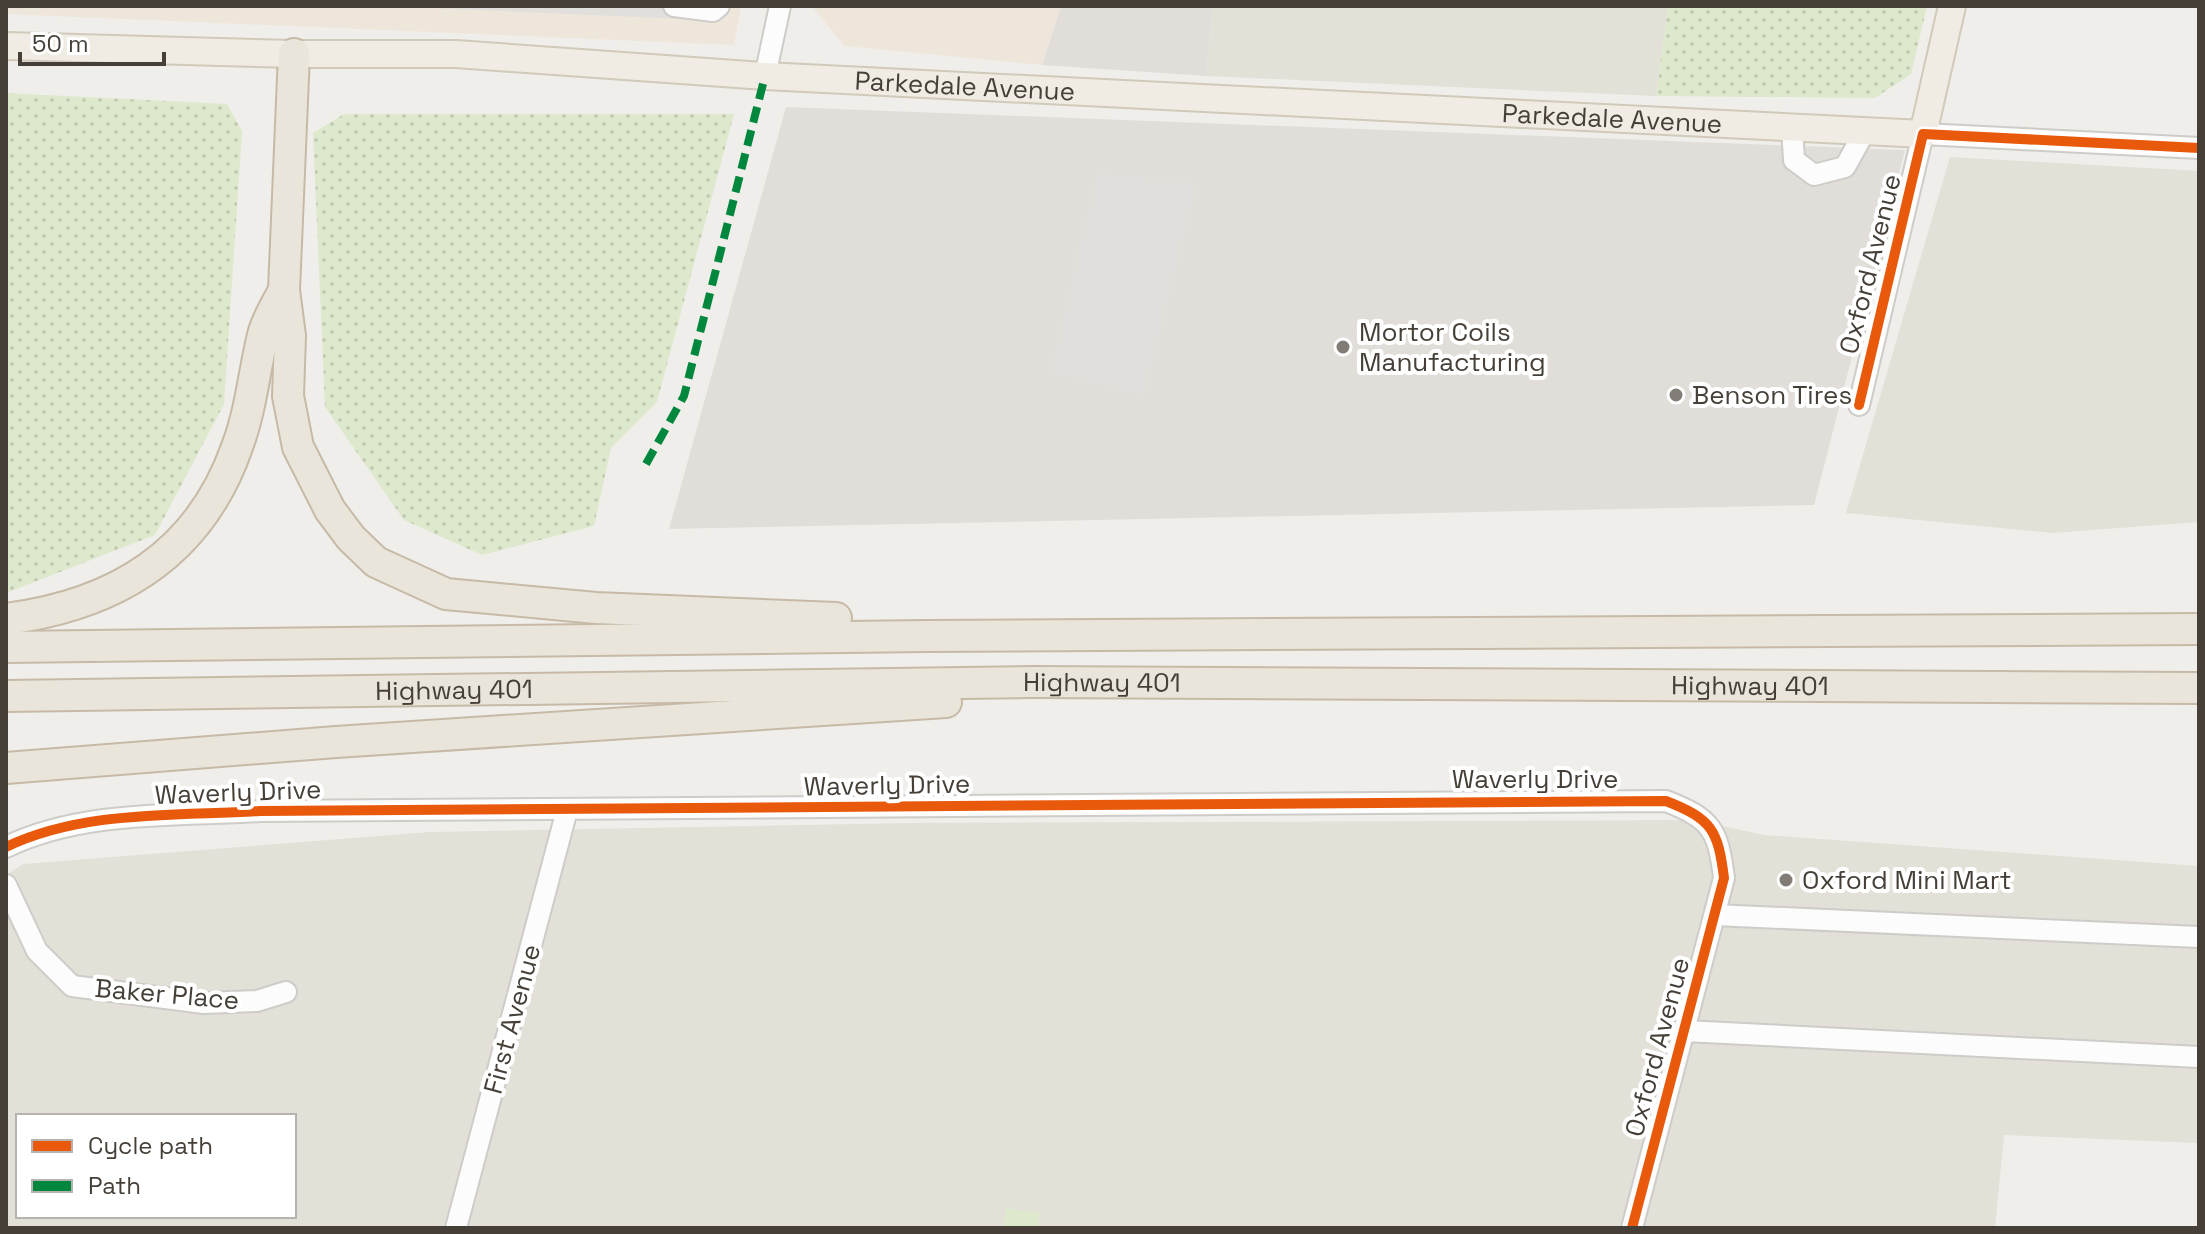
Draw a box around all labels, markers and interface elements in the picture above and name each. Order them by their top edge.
scale bar [20,16,164,66]
text: 50 m [32,28,89,59]
street label: Parkedale Avenue [854,64,1076,109]
street label: Parkedale Avenue [1501,96,1723,141]
street label: Oxford Avenue [1831,171,1909,357]
place label: Mortor Coils Manufacturing [1359,315,1546,379]
marker: Mortor Coils Manufacturing [1334,338,1352,356]
place label: Benson Tires [1692,378,1852,412]
marker: Benson Tires [1667,386,1685,404]
street label: Highway 401 [1023,665,1181,700]
street label: Highway 401 [1671,668,1829,703]
street label: Highway 401 [375,672,533,708]
street label: Waverly Drive [1452,762,1618,796]
street label: Waverly Drive [803,767,971,803]
street label: Waverly Drive [154,772,322,812]
place label: Oxford Mini Mart [1802,863,2012,897]
marker: Oxford Mini Mart [1777,871,1795,889]
street label: First Avenue [476,940,548,1098]
street label: Oxford Avenue [1617,954,1697,1140]
street label: Baker Place [93,971,241,1017]
legend [16,1114,296,1218]
text: Cycle path [88,1130,213,1161]
text: Path [88,1170,141,1201]

